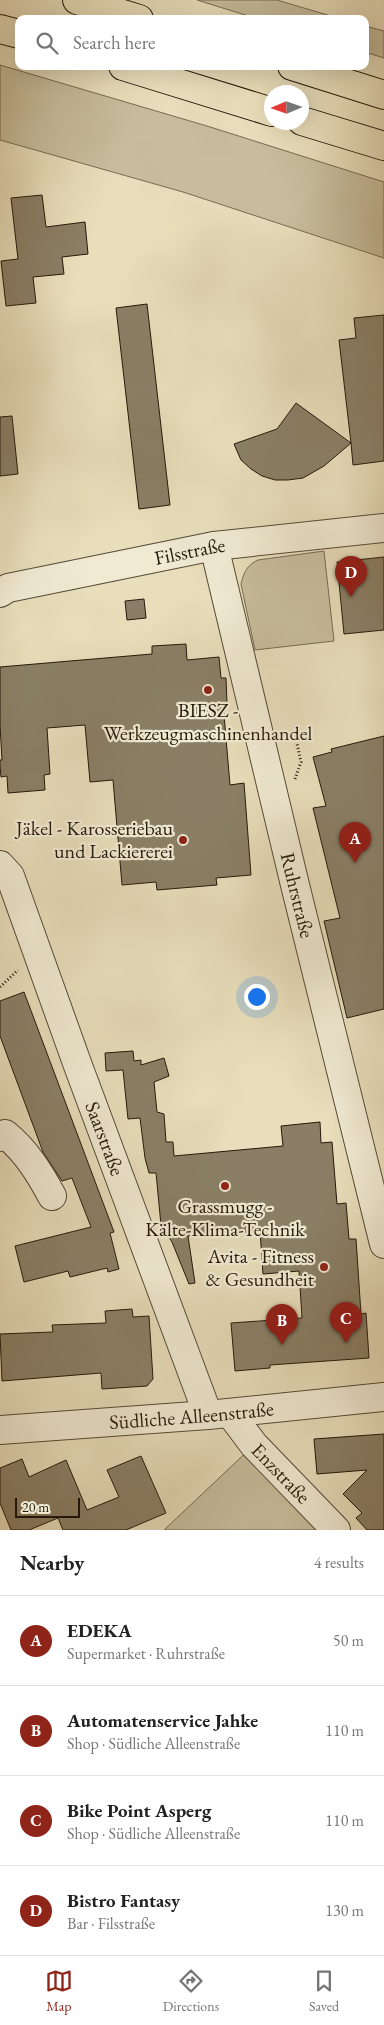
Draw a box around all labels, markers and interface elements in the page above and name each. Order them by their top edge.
search box [15,15,369,70]
icon: search [33,29,61,57]
text: Search here [73,30,155,55]
north arrow [264,85,309,130]
street label: Filsstraße [152,532,227,571]
pin: D [335,556,367,597]
marker: BIESZ - Werkzeugmaschinenhandel [202,684,214,696]
place label: BIESZ - Werkzeugmaschinenhandel [104,697,312,746]
place label: Jäkel - Karosseriebau und Lackiererei [14,815,173,864]
pin: A [339,822,371,863]
marker: Jäkel - Karosseriebau und Lackiererei [177,834,189,846]
street label: Ruhrstraße [275,850,321,941]
your location [244,984,270,1010]
street label: Saarstraße [79,1098,131,1179]
marker: Grassmugg - Kälte-Klima-Technik [219,1180,231,1192]
place label: Grassmugg - Kälte-Klima-Technik [145,1193,305,1242]
place label: Avita - Fitness & Gesundheit [206,1243,315,1292]
marker: Avita - Fitness & Gesundheit [318,1261,330,1273]
pin: C [330,1302,362,1343]
pin: B [266,1304,298,1345]
street label: Südliche Alleenstraße [108,1395,275,1435]
street label: Enzstraße [246,1437,317,1509]
scale bar [15,1495,80,1518]
text: 20 m [22,1498,49,1516]
text: Nearby [20,1549,84,1576]
text: 4 results [314,1552,364,1573]
text: EDEKA [67,1618,132,1643]
text: A [30,1630,42,1651]
text: 50 m [333,1630,364,1651]
text: Supermarket · Ruhrstraße [67,1643,225,1664]
text: Automatenservice Jahke [67,1708,258,1733]
text: B [31,1720,41,1741]
text: 110 m [325,1720,364,1741]
text: Shop · Südliche Alleenstraße [67,1733,240,1754]
text: Bike Point Asperg [67,1798,211,1823]
text: C [30,1810,42,1831]
text: 110 m [325,1810,364,1831]
text: Shop · Südliche Alleenstraße [67,1823,240,1844]
text: Bistro Fantasy [67,1888,180,1913]
text: D [30,1900,42,1921]
text: 130 m [325,1900,364,1921]
text: Bar · Filsstraße [67,1913,155,1934]
tab: Map [45,1967,73,2015]
tab: Directions [163,1967,219,2015]
tab: Saved [309,1967,339,2015]

